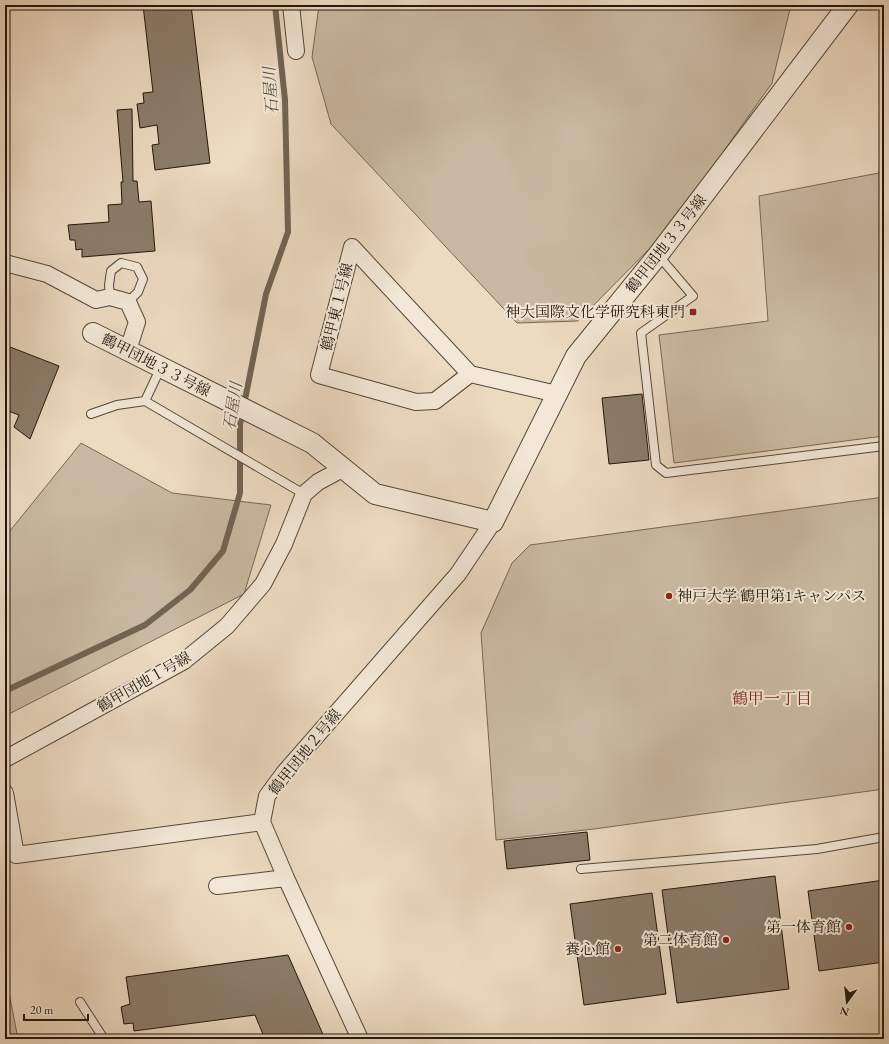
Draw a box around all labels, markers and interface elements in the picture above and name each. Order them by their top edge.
water label: 石屋川 [258,64,283,116]
street label: 鶴甲団地３３号線 [621,191,710,297]
street label: 鶴甲東１号線 [316,261,357,353]
place label: 神大国際文化学研究科東門 [505,302,685,321]
marker: 神大国際文化学研究科東門 [688,307,698,317]
street label: 鶴甲団地３３号線 [98,329,214,400]
water label: 石屋川 [218,379,247,431]
place label: 神戸大学 鶴甲第1キャンパス [677,586,866,605]
marker: 神戸大学 鶴甲第1キャンパス [664,591,674,601]
street label: 鶴甲団地１号線 [94,647,194,716]
district label: 鶴甲一丁目 [732,688,812,709]
street label: 鶴甲団地２号線 [264,705,345,798]
place label: 第一体育館 [766,917,841,936]
marker: 第一体育館 [844,922,854,932]
place label: 第二体育館 [643,930,718,949]
marker: 第二体育館 [721,935,731,945]
place label: 養心館 [565,939,610,958]
marker: 養心館 [613,944,623,954]
north arrow [827,982,867,1022]
scale bar [24,996,88,1022]
text: 20 m [30,1002,54,1018]
text: N [838,1004,851,1020]

